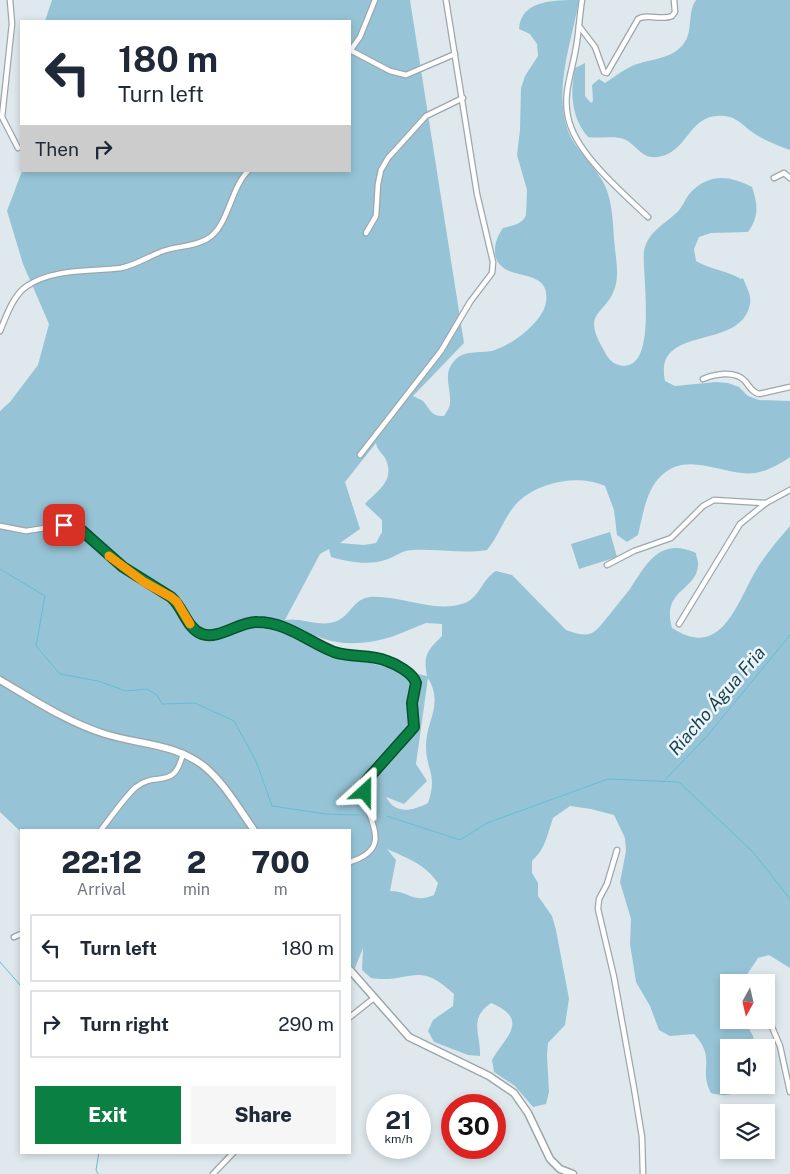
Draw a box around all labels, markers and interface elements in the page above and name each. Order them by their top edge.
text: 180 m [118,39,218,80]
icon: left [35,40,100,105]
text: Turn left [118,81,204,107]
icon: right [89,135,117,163]
text: Then [35,138,79,160]
pin [43,504,85,546]
icon: arrive [50,511,78,539]
water label: Riacho Água Fria [663,642,769,759]
position arrow [338,765,390,817]
text: 22:12 [61,844,142,880]
text: 2 [187,844,206,880]
text: 700 [251,844,310,880]
text: Arrival [77,880,126,899]
text: min [183,880,210,899]
text: m [274,880,287,899]
icon: left [37,934,65,962]
text: Turn left [80,937,157,959]
text: 180 m [281,937,334,959]
north arrow [720,974,775,1029]
map controls [720,974,775,1159]
icon: right [37,1010,65,1038]
text: Turn right [80,1013,169,1035]
text: 290 m [278,1013,334,1035]
button: sound [720,1039,775,1094]
button: Exit [35,1086,181,1144]
button: Share [191,1086,336,1144]
speed limit sign: 30 [441,1094,506,1159]
button: layers [720,1104,775,1159]
text: 21 [385,1105,412,1135]
text: km/h [384,1132,413,1146]

